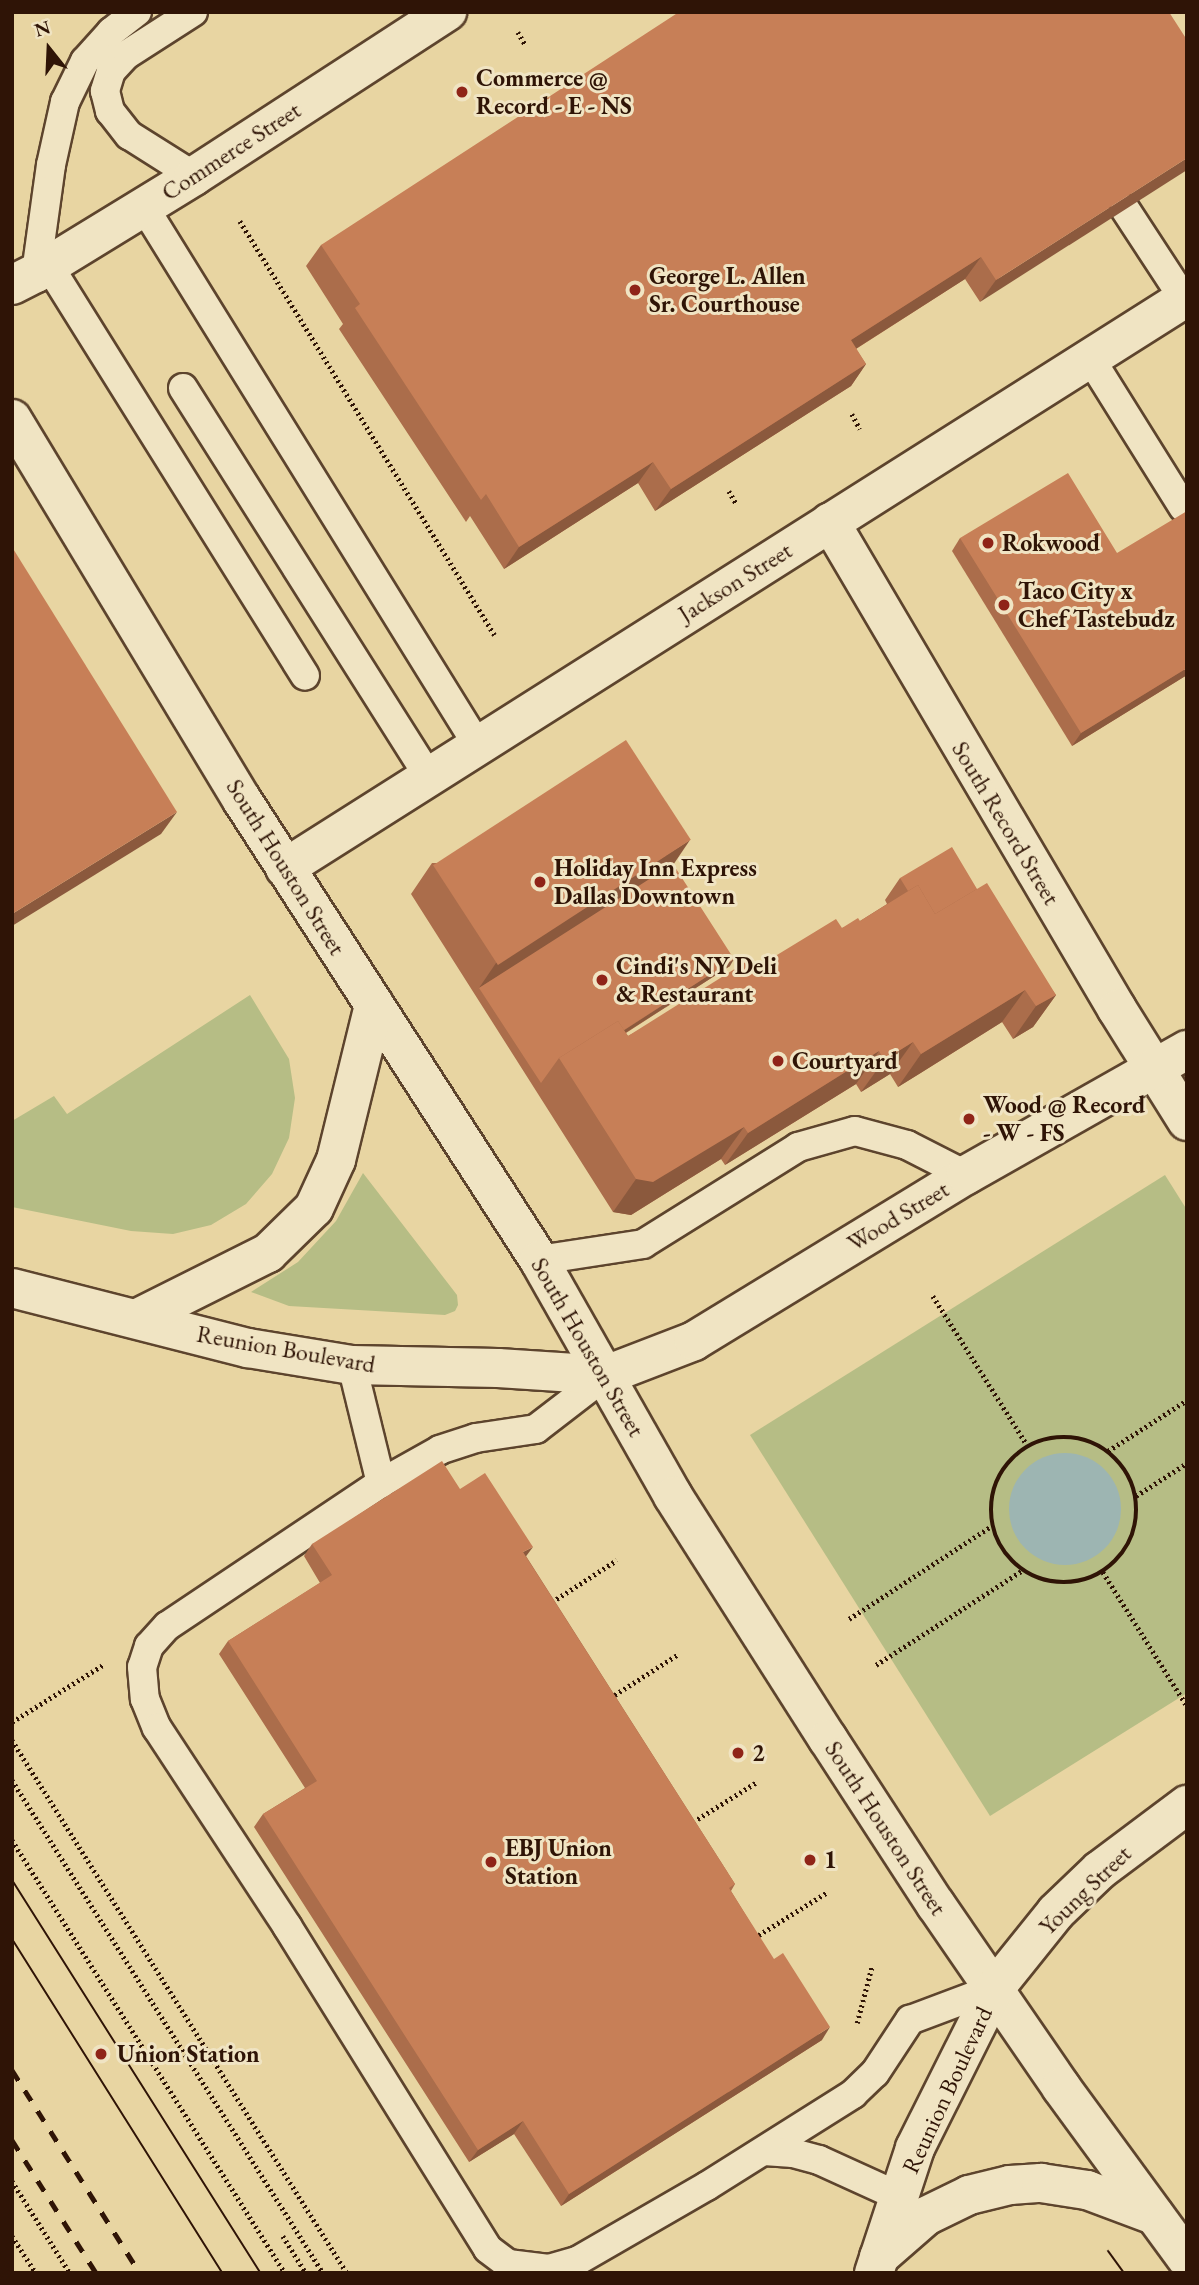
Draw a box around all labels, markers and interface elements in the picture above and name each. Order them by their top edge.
north arrow [14,14,84,84]
text: N [31,14,54,43]
place label: Commerce @ Record - E - NS [476,64,632,120]
marker: Commerce @ Record - E - NS [454,84,470,100]
street label: Commerce Street [156,95,306,207]
place label: George L. Allen Sr. Courthouse [649,262,806,318]
marker: George L. Allen Sr. Courthouse [627,282,643,298]
place label: Rokwood [1002,529,1100,557]
marker: Rokwood [980,535,996,551]
street label: Jackson Street [673,536,797,628]
place label: Taco City x Chef Tastebudz [1018,577,1175,633]
marker: Taco City x Chef Tastebudz [996,597,1012,613]
street label: South Record Street [946,736,1066,910]
street label: South Houston Street [220,774,352,960]
place label: Holiday Inn Express Dallas Downtown [554,854,757,910]
marker: Holiday Inn Express Dallas Downtown [532,874,548,890]
place label: Cindi's NY Deli & Restaurant [616,952,777,1008]
marker: Cindi's NY Deli & Restaurant [594,972,610,988]
place label: Courtyard [792,1047,898,1075]
marker: Courtyard [770,1053,786,1069]
place label: Wood @ Record - W - FS [983,1091,1145,1147]
marker: Wood @ Record - W - FS [961,1111,977,1127]
street label: Wood Street [842,1175,954,1257]
street label: South Houston Street [525,1252,651,1442]
street label: Reunion Boulevard [195,1319,377,1379]
street label: South Houston Street [819,1736,953,1920]
place label: 2 [752,1739,765,1767]
marker: 2 [730,1745,746,1761]
place label: EBJ Union Station [505,1834,612,1890]
street label: Young Street [1033,1839,1137,1941]
place label: 1 [824,1846,837,1874]
marker: 1 [802,1852,818,1868]
marker: EBJ Union Station [483,1854,499,1870]
street label: Reunion Boulevard [896,2002,998,2178]
place label: Union Station [117,2040,260,2068]
marker: Union Station [91,2044,111,2064]

